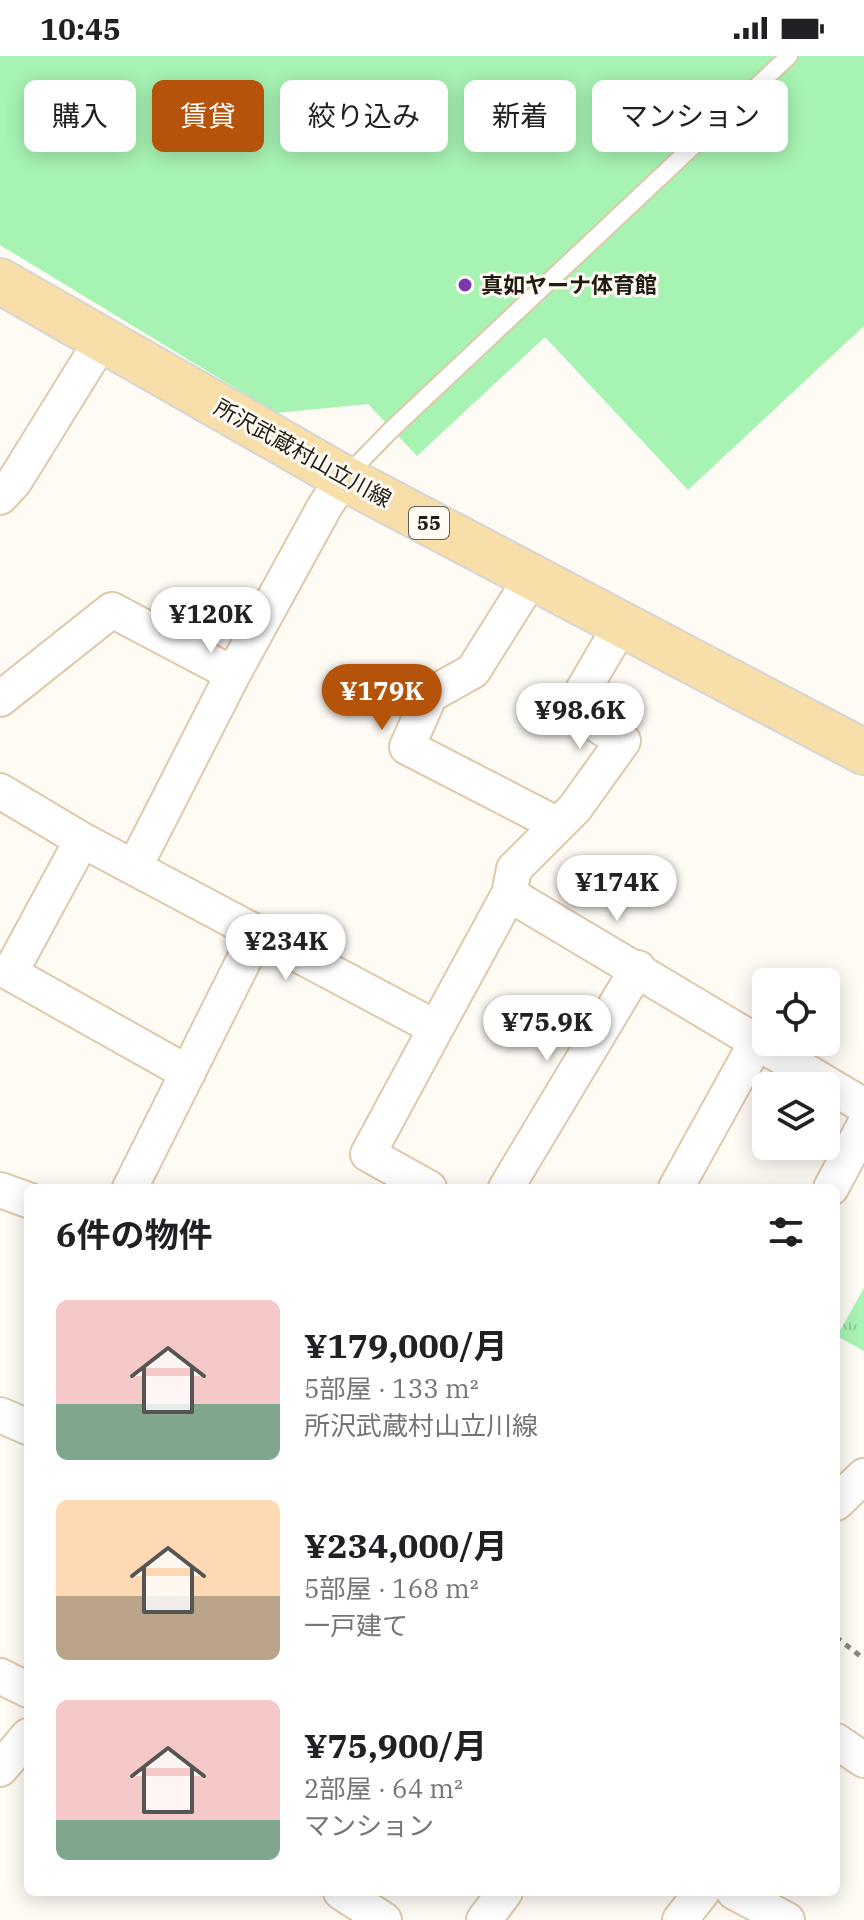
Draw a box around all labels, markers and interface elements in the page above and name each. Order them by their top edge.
text: 10:45 [40,9,121,48]
chip: 購入 [24,80,136,152]
chip: 賃貸 [152,80,264,152]
chip: 絞り込み [280,80,448,152]
chip: 新着 [464,80,576,152]
chip: マンション [592,80,788,152]
place label: 真如ヤーナ体育館 [481,270,657,299]
marker: 真如ヤーナ体育館 [456,276,474,294]
street label: 所沢武蔵村山立川線 [210,392,397,513]
road number: 55 [409,507,449,539]
pin: ¥120K [155,587,267,655]
text: ¥120K [169,596,253,630]
pin: ¥179K [326,664,438,732]
text: ¥179K [340,673,424,707]
pin: ¥98.6K [515,683,645,751]
text: ¥98.6K [534,692,626,726]
pin: ¥174K [561,855,673,923]
text: ¥174K [575,864,659,898]
pin: ¥234K [230,914,342,982]
text: ¥234K [244,923,328,957]
map controls [752,968,840,1160]
button: locate [752,968,840,1056]
pin: ¥75.9K [482,995,612,1063]
text: ¥75.9K [501,1004,593,1038]
button: layers [752,1072,840,1160]
icon: filters [764,1210,808,1254]
text: 6件の物件 [56,1212,212,1256]
text: ¥179,000/月 [304,1323,508,1367]
icon: home [120,1332,216,1428]
text: 5部屋 · 133 m² [304,1371,479,1405]
text: 所沢武蔵村山立川線 [304,1408,538,1442]
text: ¥234,000/月 [304,1523,508,1567]
icon: home [120,1532,216,1628]
text: 5部屋 · 168 m² [304,1571,479,1605]
text: 一戸建て [304,1608,408,1642]
text: ¥75,900/月 [304,1723,487,1767]
icon: home [120,1732,216,1828]
text: 2部屋 · 64 m² [304,1771,463,1805]
text: マンション [304,1808,434,1842]

